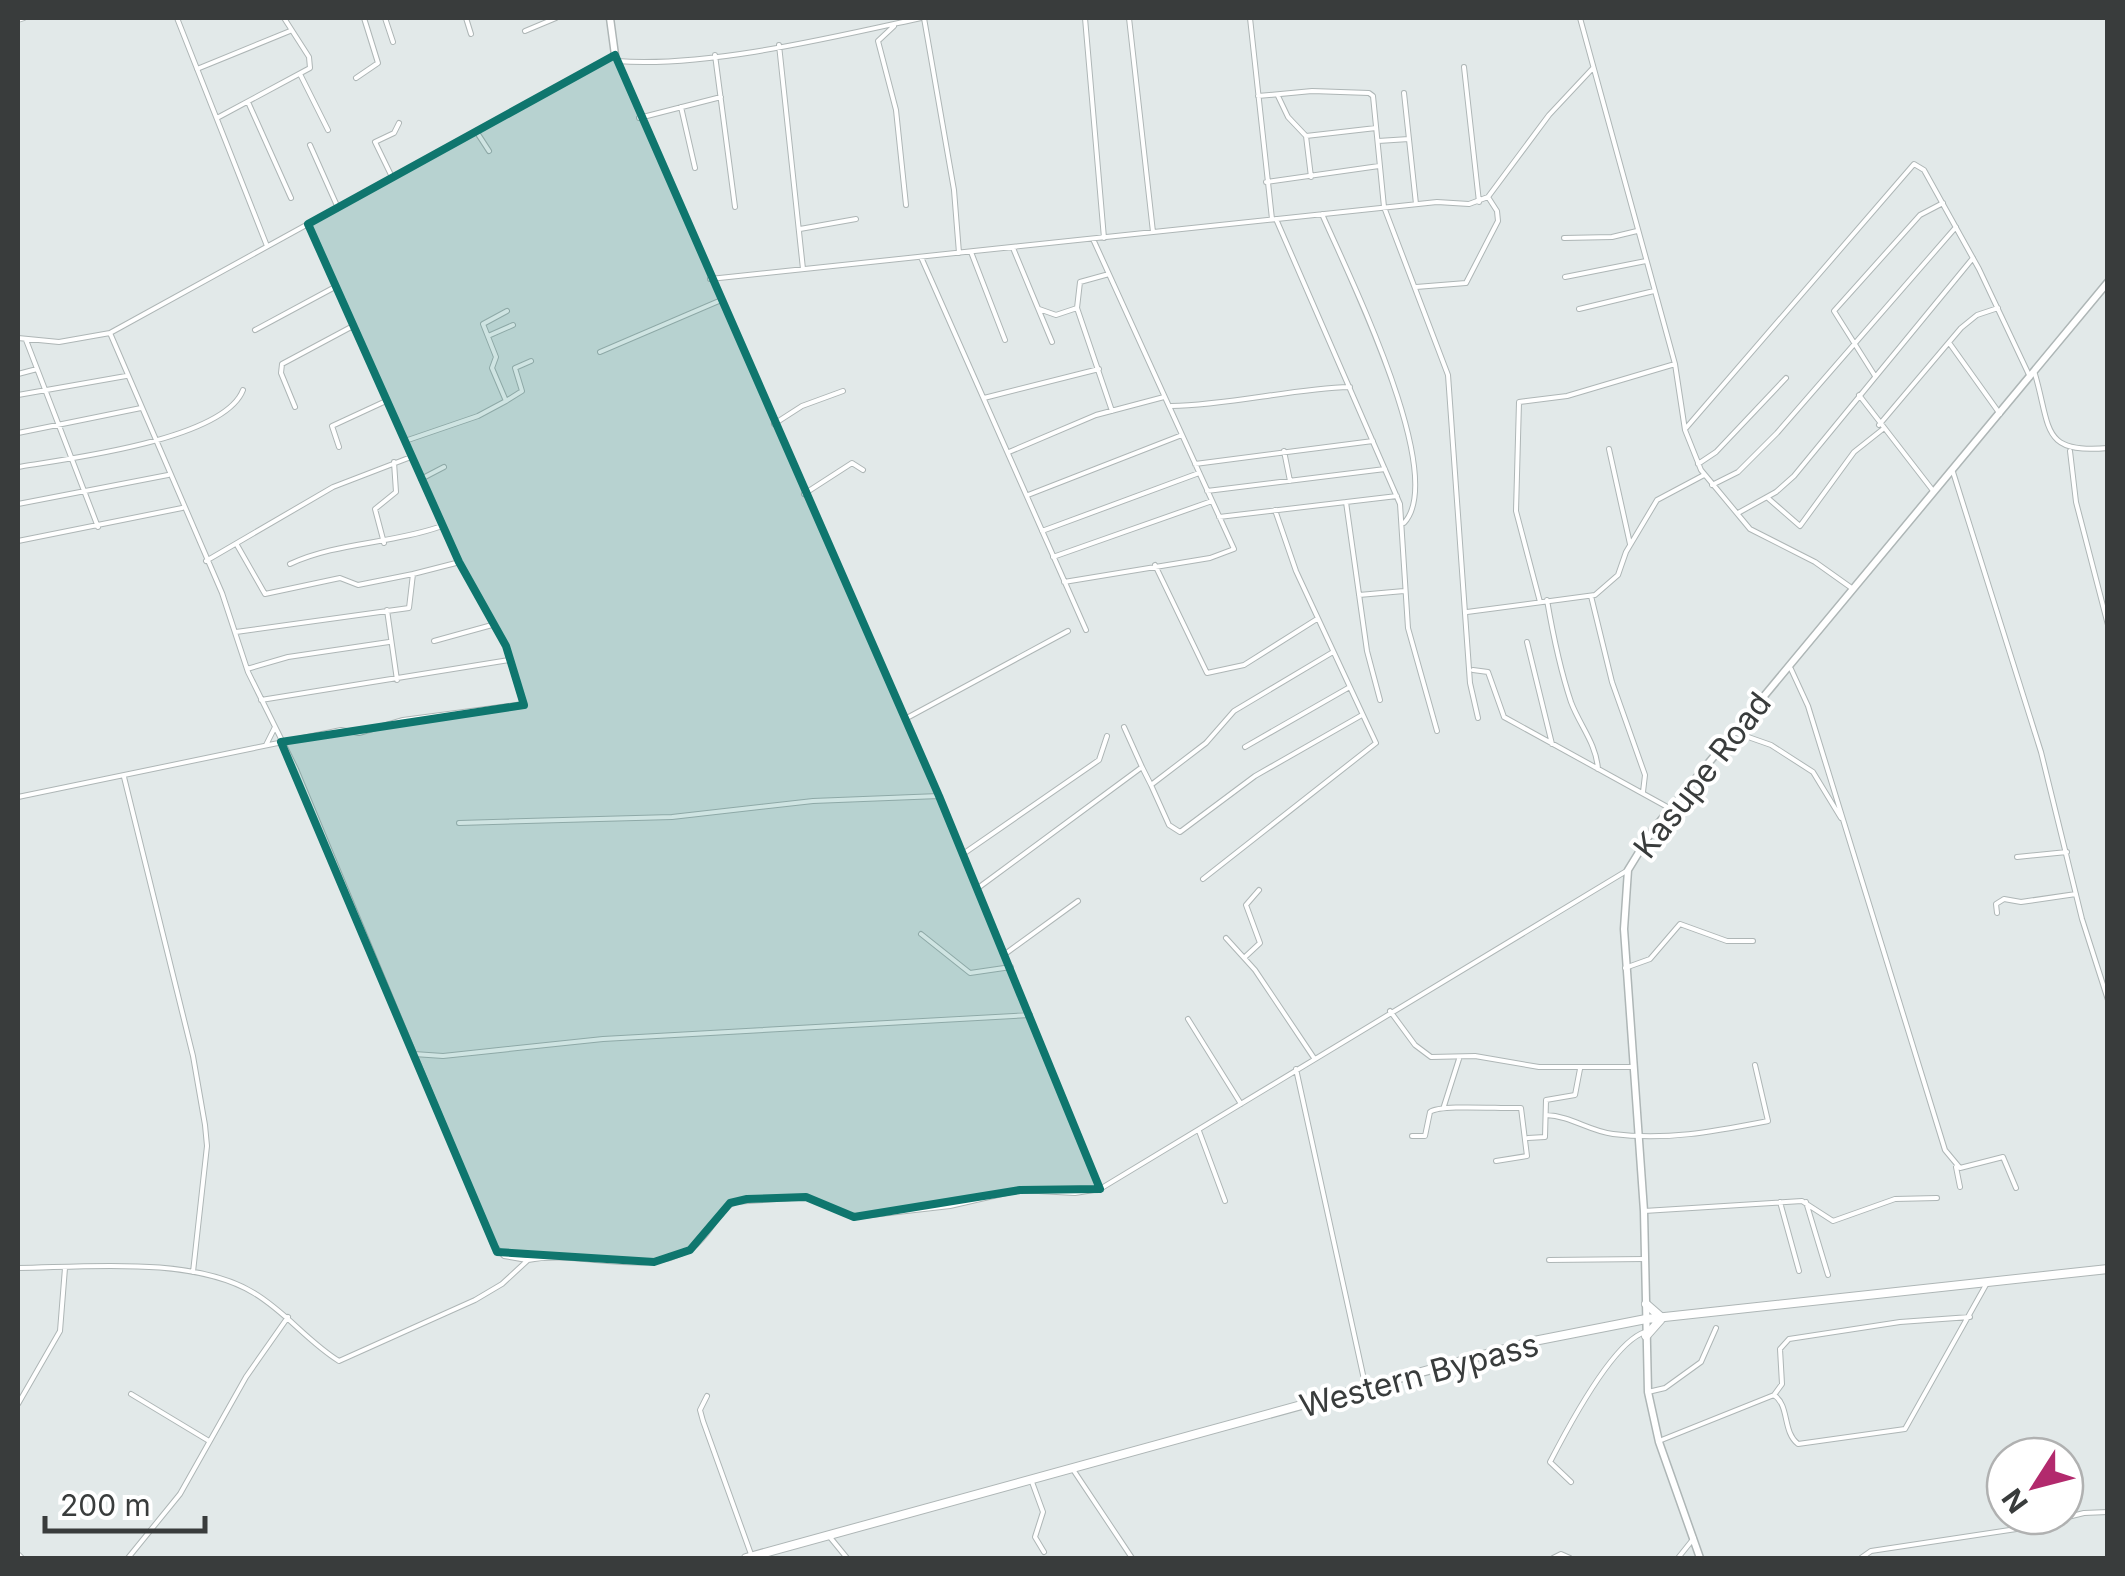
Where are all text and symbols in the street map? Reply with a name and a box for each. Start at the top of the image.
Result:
street label: Kasupe Road [1625,684,1779,866]
street label: Western Bypass [1295,1324,1543,1426]
north arrow [1985,1436,2085,1536]
scale bar [45,1471,205,1533]
text: N [1995,1482,2035,1519]
text: 200 m [60,1487,151,1523]

